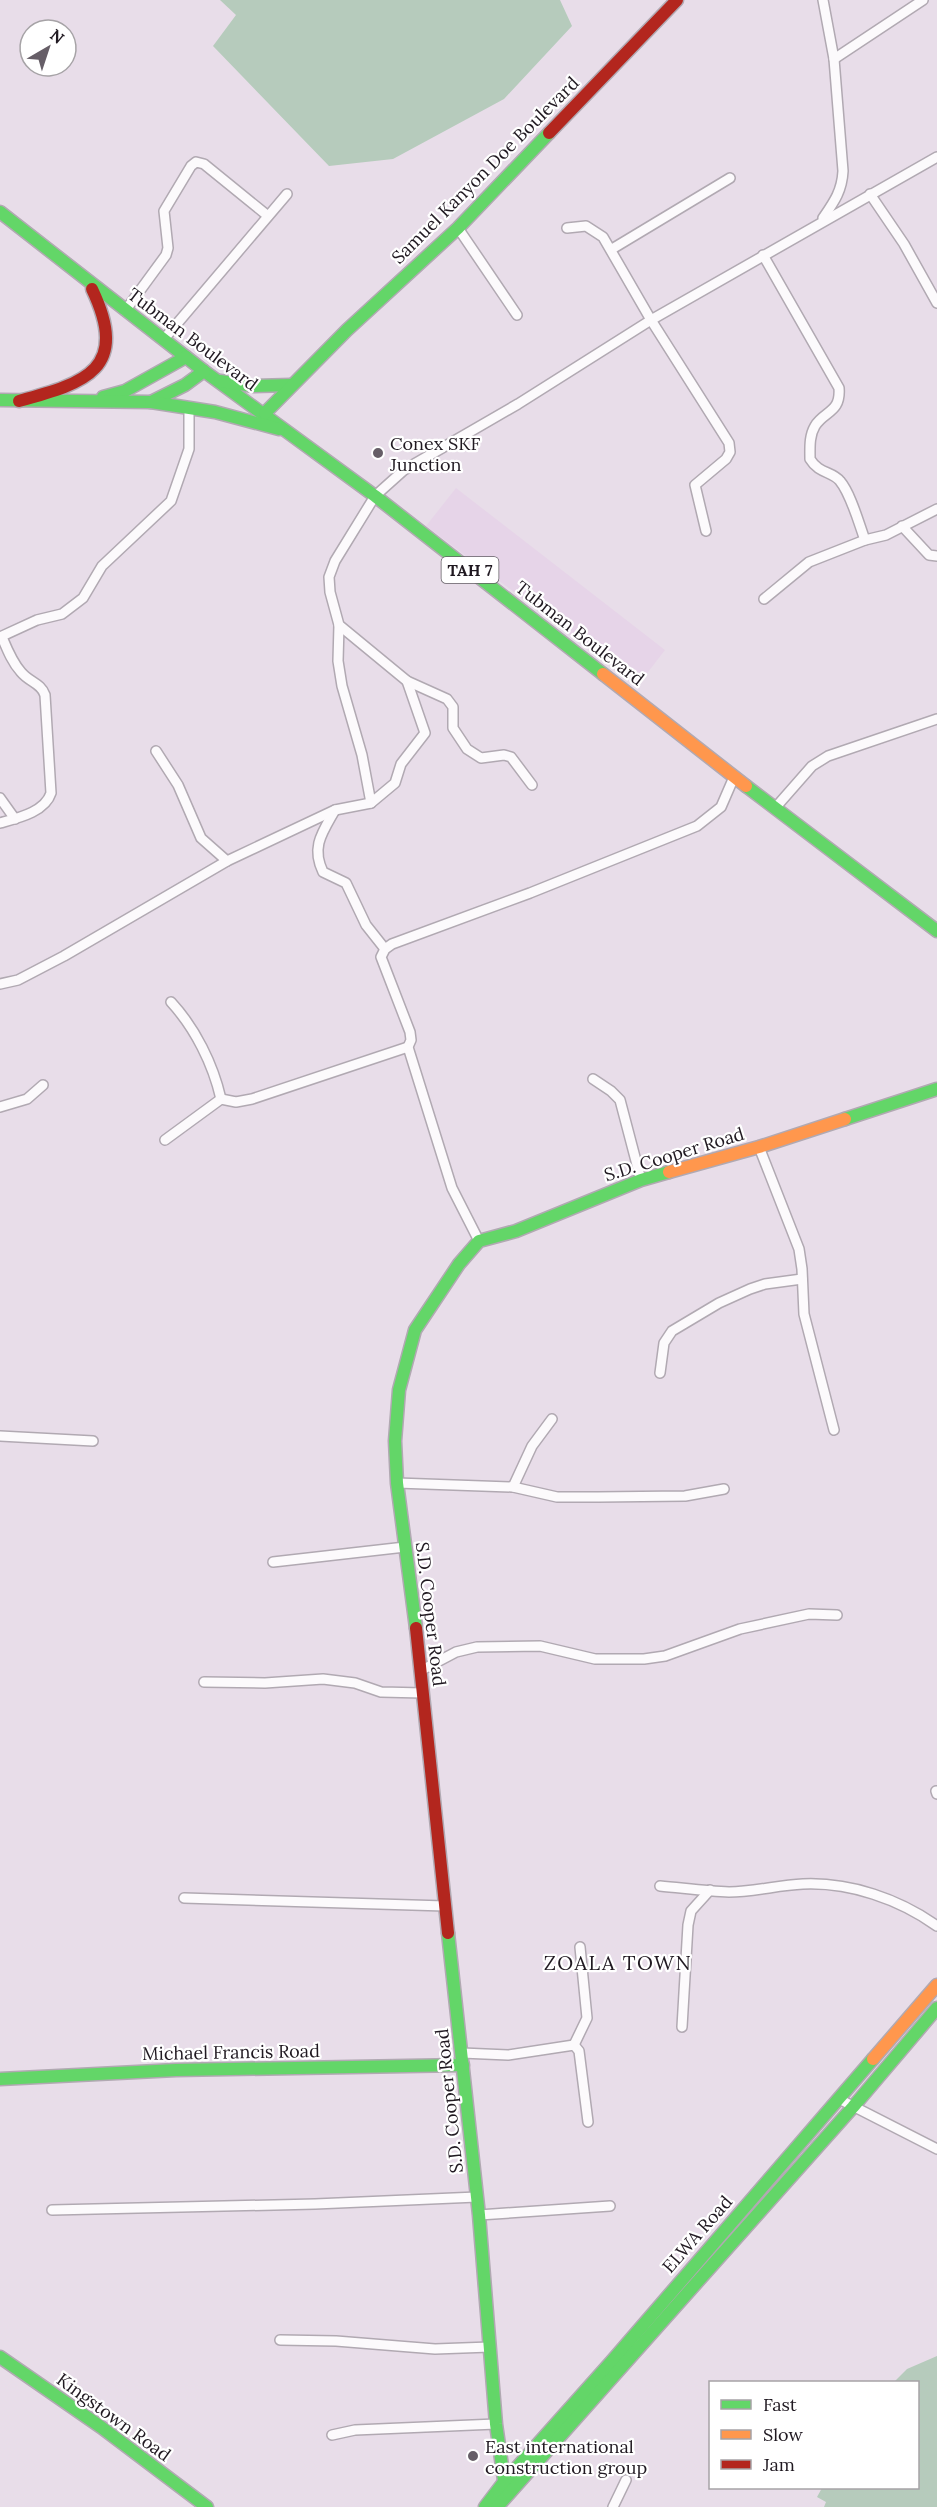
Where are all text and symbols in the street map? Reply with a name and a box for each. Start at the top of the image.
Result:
north arrow [18,18,78,78]
text: N [46,25,69,48]
street label: Samuel Kanyon Doe Boulevard [386,71,584,269]
street label: Tubman Boulevard [123,283,263,396]
place label: Conex SKF Junction [389,432,480,476]
marker: Conex SKF Junction [371,446,385,460]
road number: TAH 7 [442,557,498,583]
street label: Tubman Boulevard [511,576,649,691]
street label: S.D. Cooper Road [601,1122,747,1186]
street label: S.D. Cooper Road [411,1541,451,1688]
district label: ZOALA TOWN [544,1950,692,1975]
street label: S.D. Cooper Road [430,2027,468,2174]
street label: Michael Francis Road [142,2039,320,2065]
street label: ELWA Road [657,2190,737,2278]
street label: Kingstown Road [52,2368,176,2466]
legend [709,2381,919,2489]
text: Fast [763,2393,797,2416]
text: Slow [763,2423,803,2446]
place label: East international construction group [485,2435,647,2479]
marker: East international construction group [466,2449,480,2463]
text: Jam [762,2453,795,2476]

